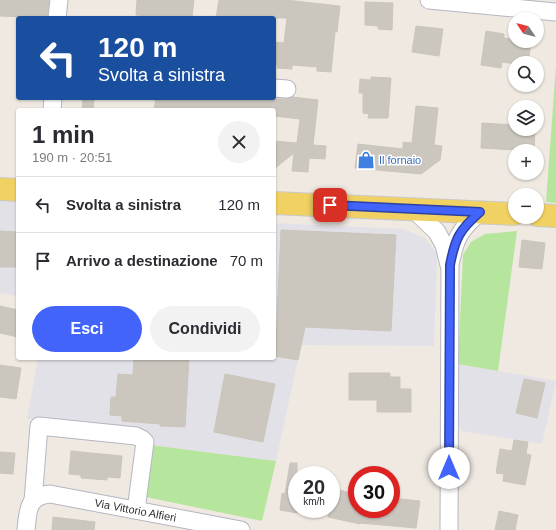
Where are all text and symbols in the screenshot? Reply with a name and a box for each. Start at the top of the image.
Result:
north arrow [508,12,544,48]
map controls [508,12,544,224]
icon: left [32,32,84,84]
text: 120 m [98,32,177,63]
button: search [508,56,544,92]
text: Svolta a sinistra [98,65,225,85]
button: layers [508,100,544,136]
text: 1 min [32,121,95,148]
button: close [218,121,260,163]
button: + [508,144,544,180]
text: 190 m · 20:51 [32,150,112,165]
shop icon: Il fornaio [356,150,376,170]
place label: Il fornaio [379,154,421,166]
pin [313,188,347,222]
button: − [508,188,544,224]
icon: left [32,194,54,216]
icon: arrive [319,194,341,216]
text: Svolta a sinistra [66,196,181,213]
text: 120 m [218,196,260,213]
icon: arrive [32,250,54,272]
text: Arrivo a destinazione [66,252,218,269]
text: 70 m [230,252,263,269]
button: Esci [32,306,142,352]
button: Condividi [150,306,260,352]
position arrow [428,447,470,489]
speed limit sign: 30 [348,466,400,518]
text: 20 [303,476,325,498]
text: km/h [303,496,325,507]
street label: Via Vittorio Alfieri [94,497,177,524]

